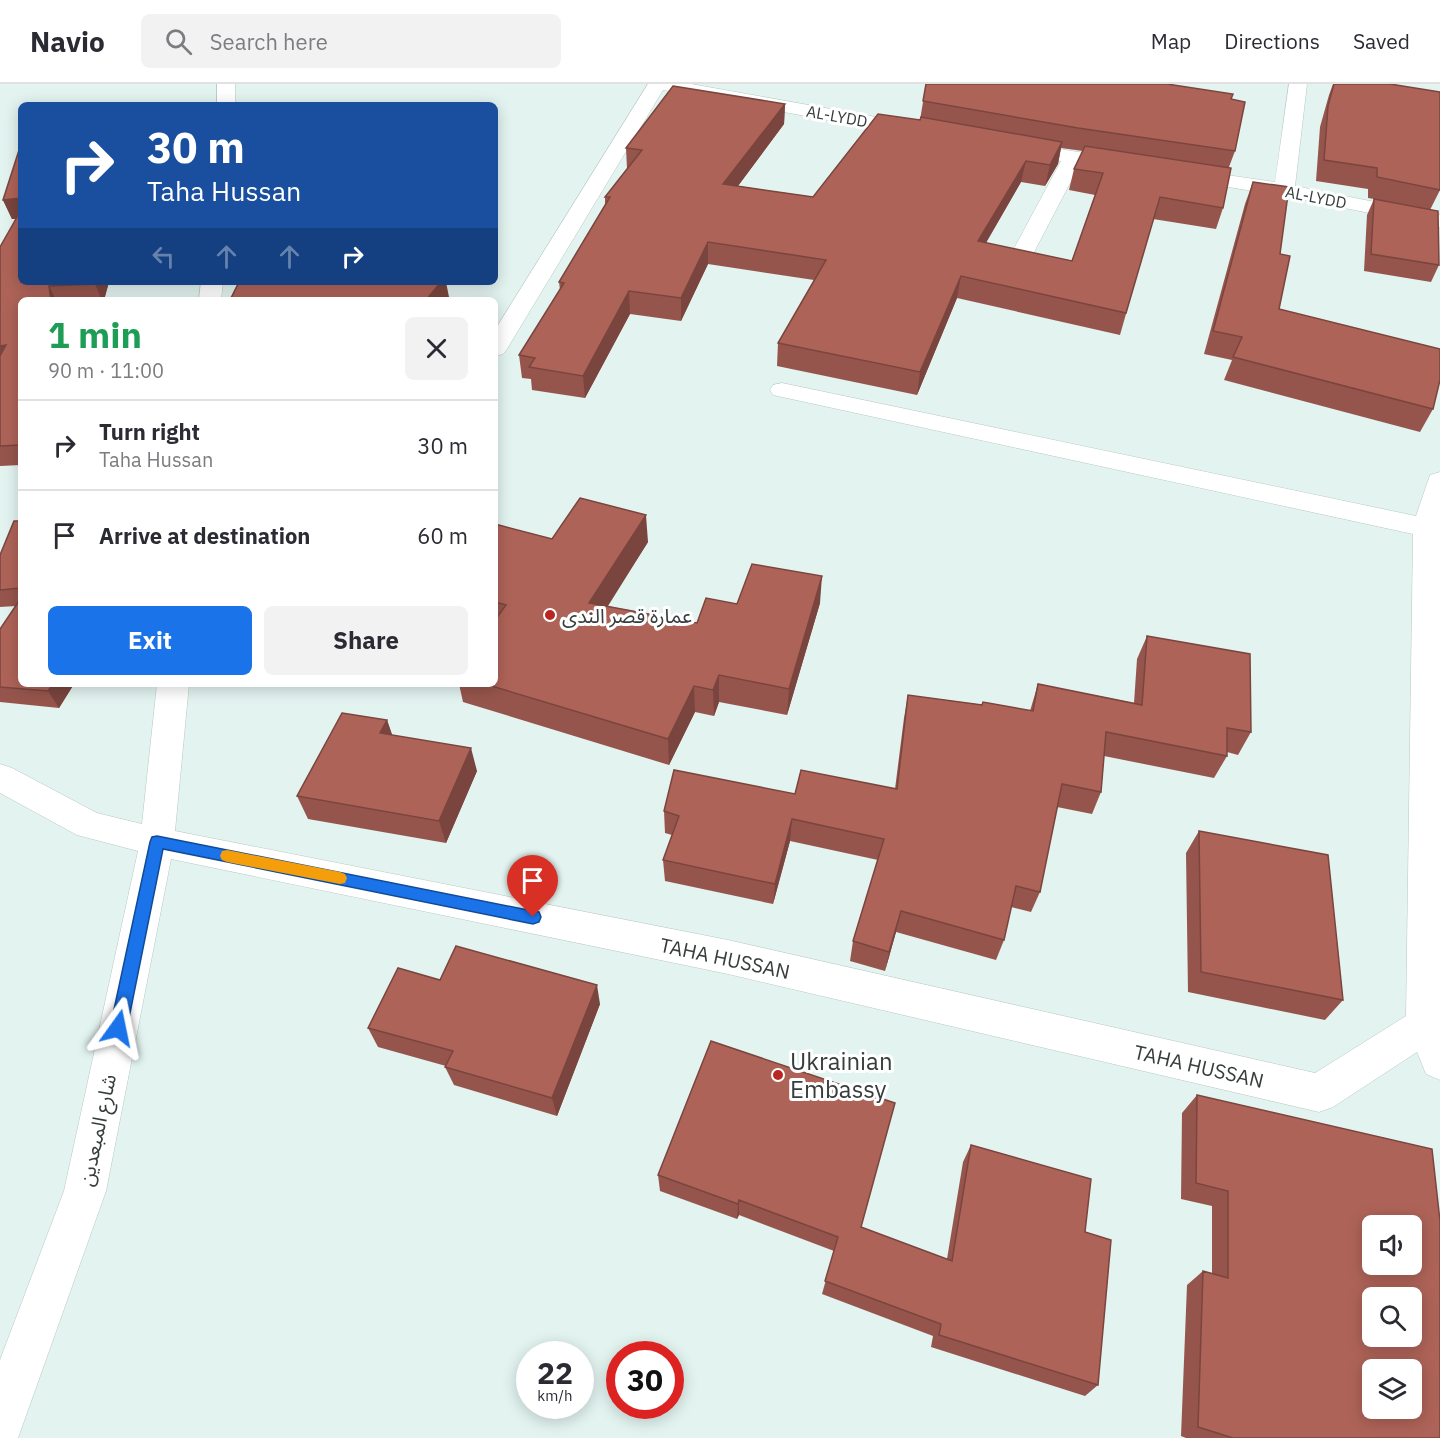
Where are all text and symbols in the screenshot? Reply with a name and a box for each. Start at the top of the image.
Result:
search box [141,14,561,68]
text: Navio [30,23,105,60]
icon: search [162,25,195,58]
text: Search here [210,27,328,56]
text: Map [1151,27,1191,55]
text: Directions [1224,27,1320,55]
text: Saved [1353,27,1410,55]
street label: AL-LYDD [805,101,869,131]
text: 30 m [147,120,245,175]
icon: right [48,126,126,204]
text: Taha Hussan [147,173,301,208]
street label: AL-LYDD [1284,181,1348,213]
icon: left [147,240,180,273]
icon: ahead [210,240,243,273]
icon: ahead [273,240,306,273]
icon: right [336,240,369,273]
text: 1 min [48,311,142,358]
button: close [405,317,468,380]
text: 90 m · 11:00 [48,357,164,384]
text: Turn right [99,417,200,446]
icon: right [48,429,81,462]
text: 30 m [417,431,468,460]
text: Taha Hussan [99,446,213,473]
icon: arrive [48,519,81,552]
text: Arrive at destination [99,521,310,550]
text: 60 m [417,521,468,550]
place label: عمارة قصر الندى [562,602,692,629]
button: Exit [48,606,252,675]
button: Share [264,606,468,675]
marker: عمارة قصر الندى [543,608,557,622]
pin [507,855,558,917]
icon: arrive [516,864,549,897]
street label: TAHA HUSSAN [657,931,793,985]
position arrow [86,996,150,1060]
street label: TAHA HUSSAN [1131,1038,1267,1094]
place label: Ukrainian Embassy [790,1045,893,1105]
marker: Ukrainian Embassy [771,1068,785,1082]
street label: شارع المبعدين [72,1072,124,1189]
map controls [1362,1215,1422,1419]
button: sound [1362,1215,1422,1275]
button: search [1362,1287,1422,1347]
speed limit sign: 30 [606,1341,684,1419]
text: 22 [537,1353,573,1392]
button: layers [1362,1359,1422,1419]
text: km/h [537,1386,573,1405]

